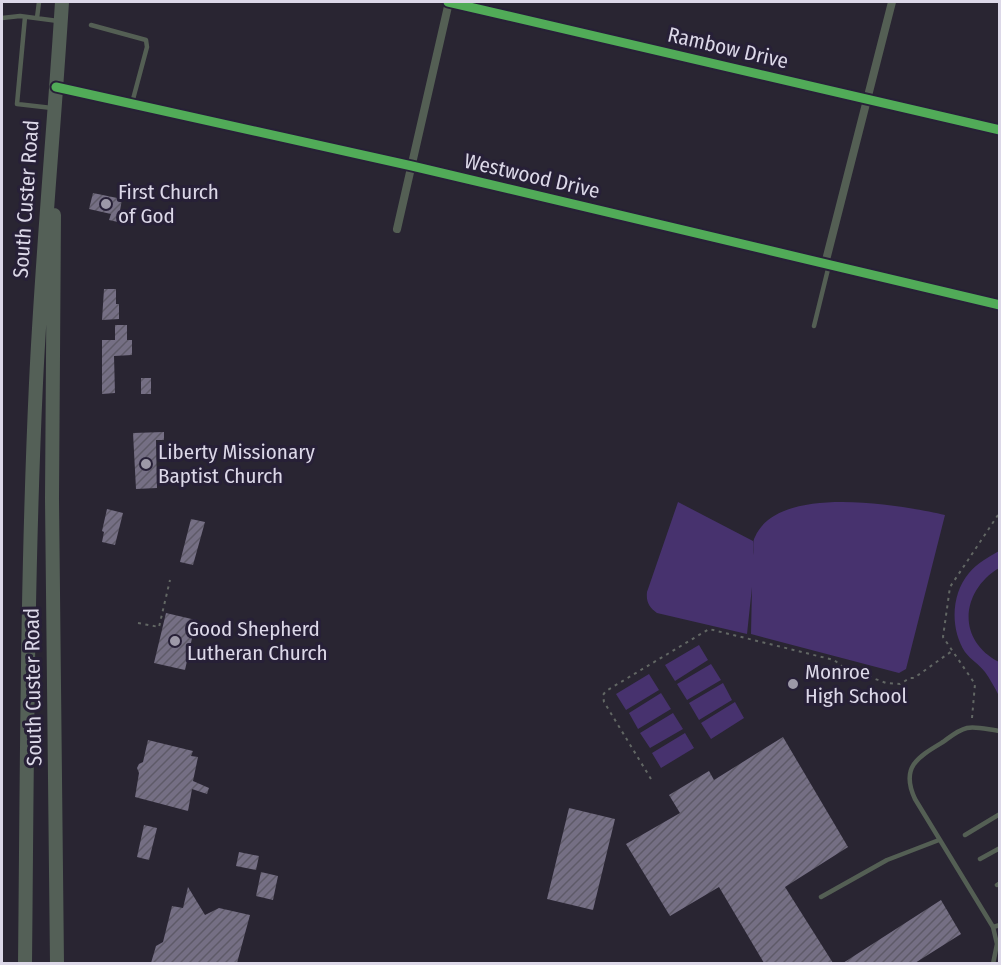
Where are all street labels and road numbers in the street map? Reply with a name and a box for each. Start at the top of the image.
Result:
street label: Rambow Drive [665,21,791,75]
street label: South Custer Road [8,119,44,279]
street label: Westwood Drive [462,148,602,204]
street label: South Custer Road [19,608,47,766]

